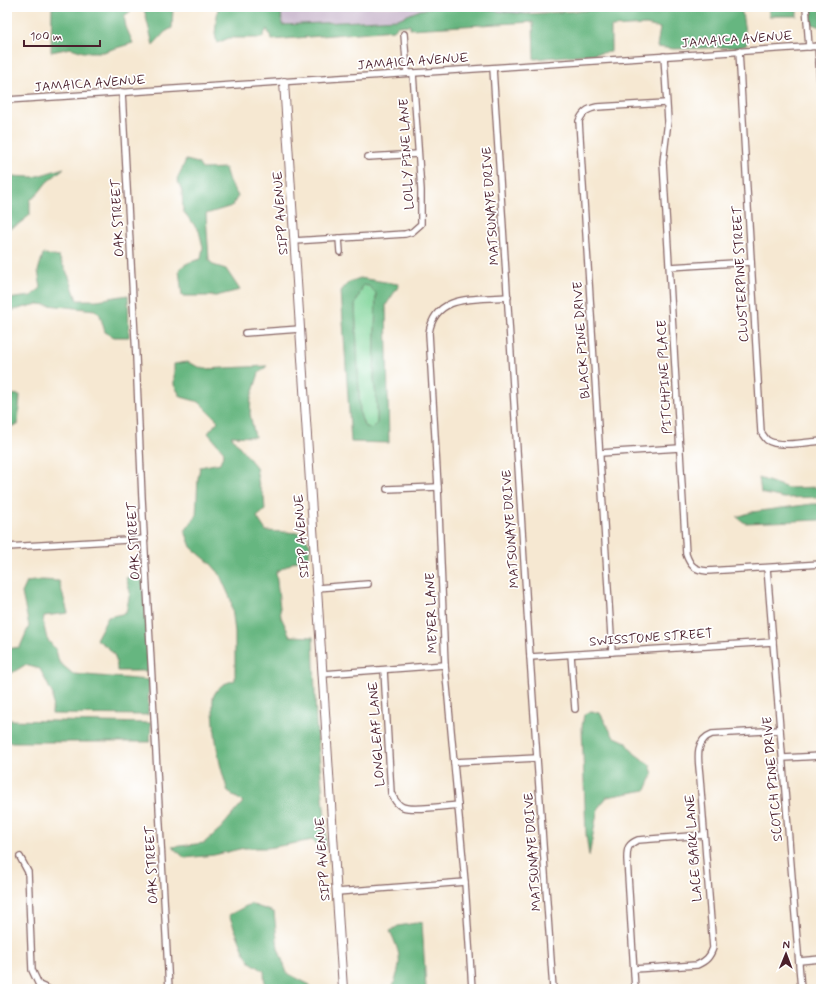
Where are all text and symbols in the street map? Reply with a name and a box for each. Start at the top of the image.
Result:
scale bar [24,22,100,48]
street label: JAMAICA AVENUE [681,28,793,52]
text: 100 m [30,29,62,45]
street label: JAMAICA AVENUE [357,50,469,74]
street label: JAMAICA AVENUE [34,72,146,96]
street label: LOLLY PINE LANE [396,97,418,210]
street label: MATSUNAYE DRIVE [478,146,504,266]
street label: SIPP AVENUE [270,170,292,256]
street label: OAK STREET [107,177,129,257]
street label: CLUSTERPINE STREET [729,204,753,343]
street label: BLACK PINE DRIVE [569,280,595,399]
street label: PITCHPINE PLACE [653,319,676,435]
street label: MATSUNAYE DRIVE [498,469,524,589]
street label: SIPP AVENUE [291,493,313,579]
street label: OAK STREET [123,500,145,580]
street label: MEYER LANE [422,572,442,654]
street label: SWISSTONE STREET [589,625,714,651]
street label: LONGLEAF LANE [365,681,389,787]
street label: SCOTCH PINE DRIVE [759,715,787,842]
street label: MATSUNAYE DRIVE [520,792,546,912]
street label: LACE BARK LANE [682,794,706,902]
street label: SIPP AVENUE [312,816,334,902]
street label: OAK STREET [141,824,163,904]
north arrow [766,934,806,974]
text: N [782,938,790,952]

